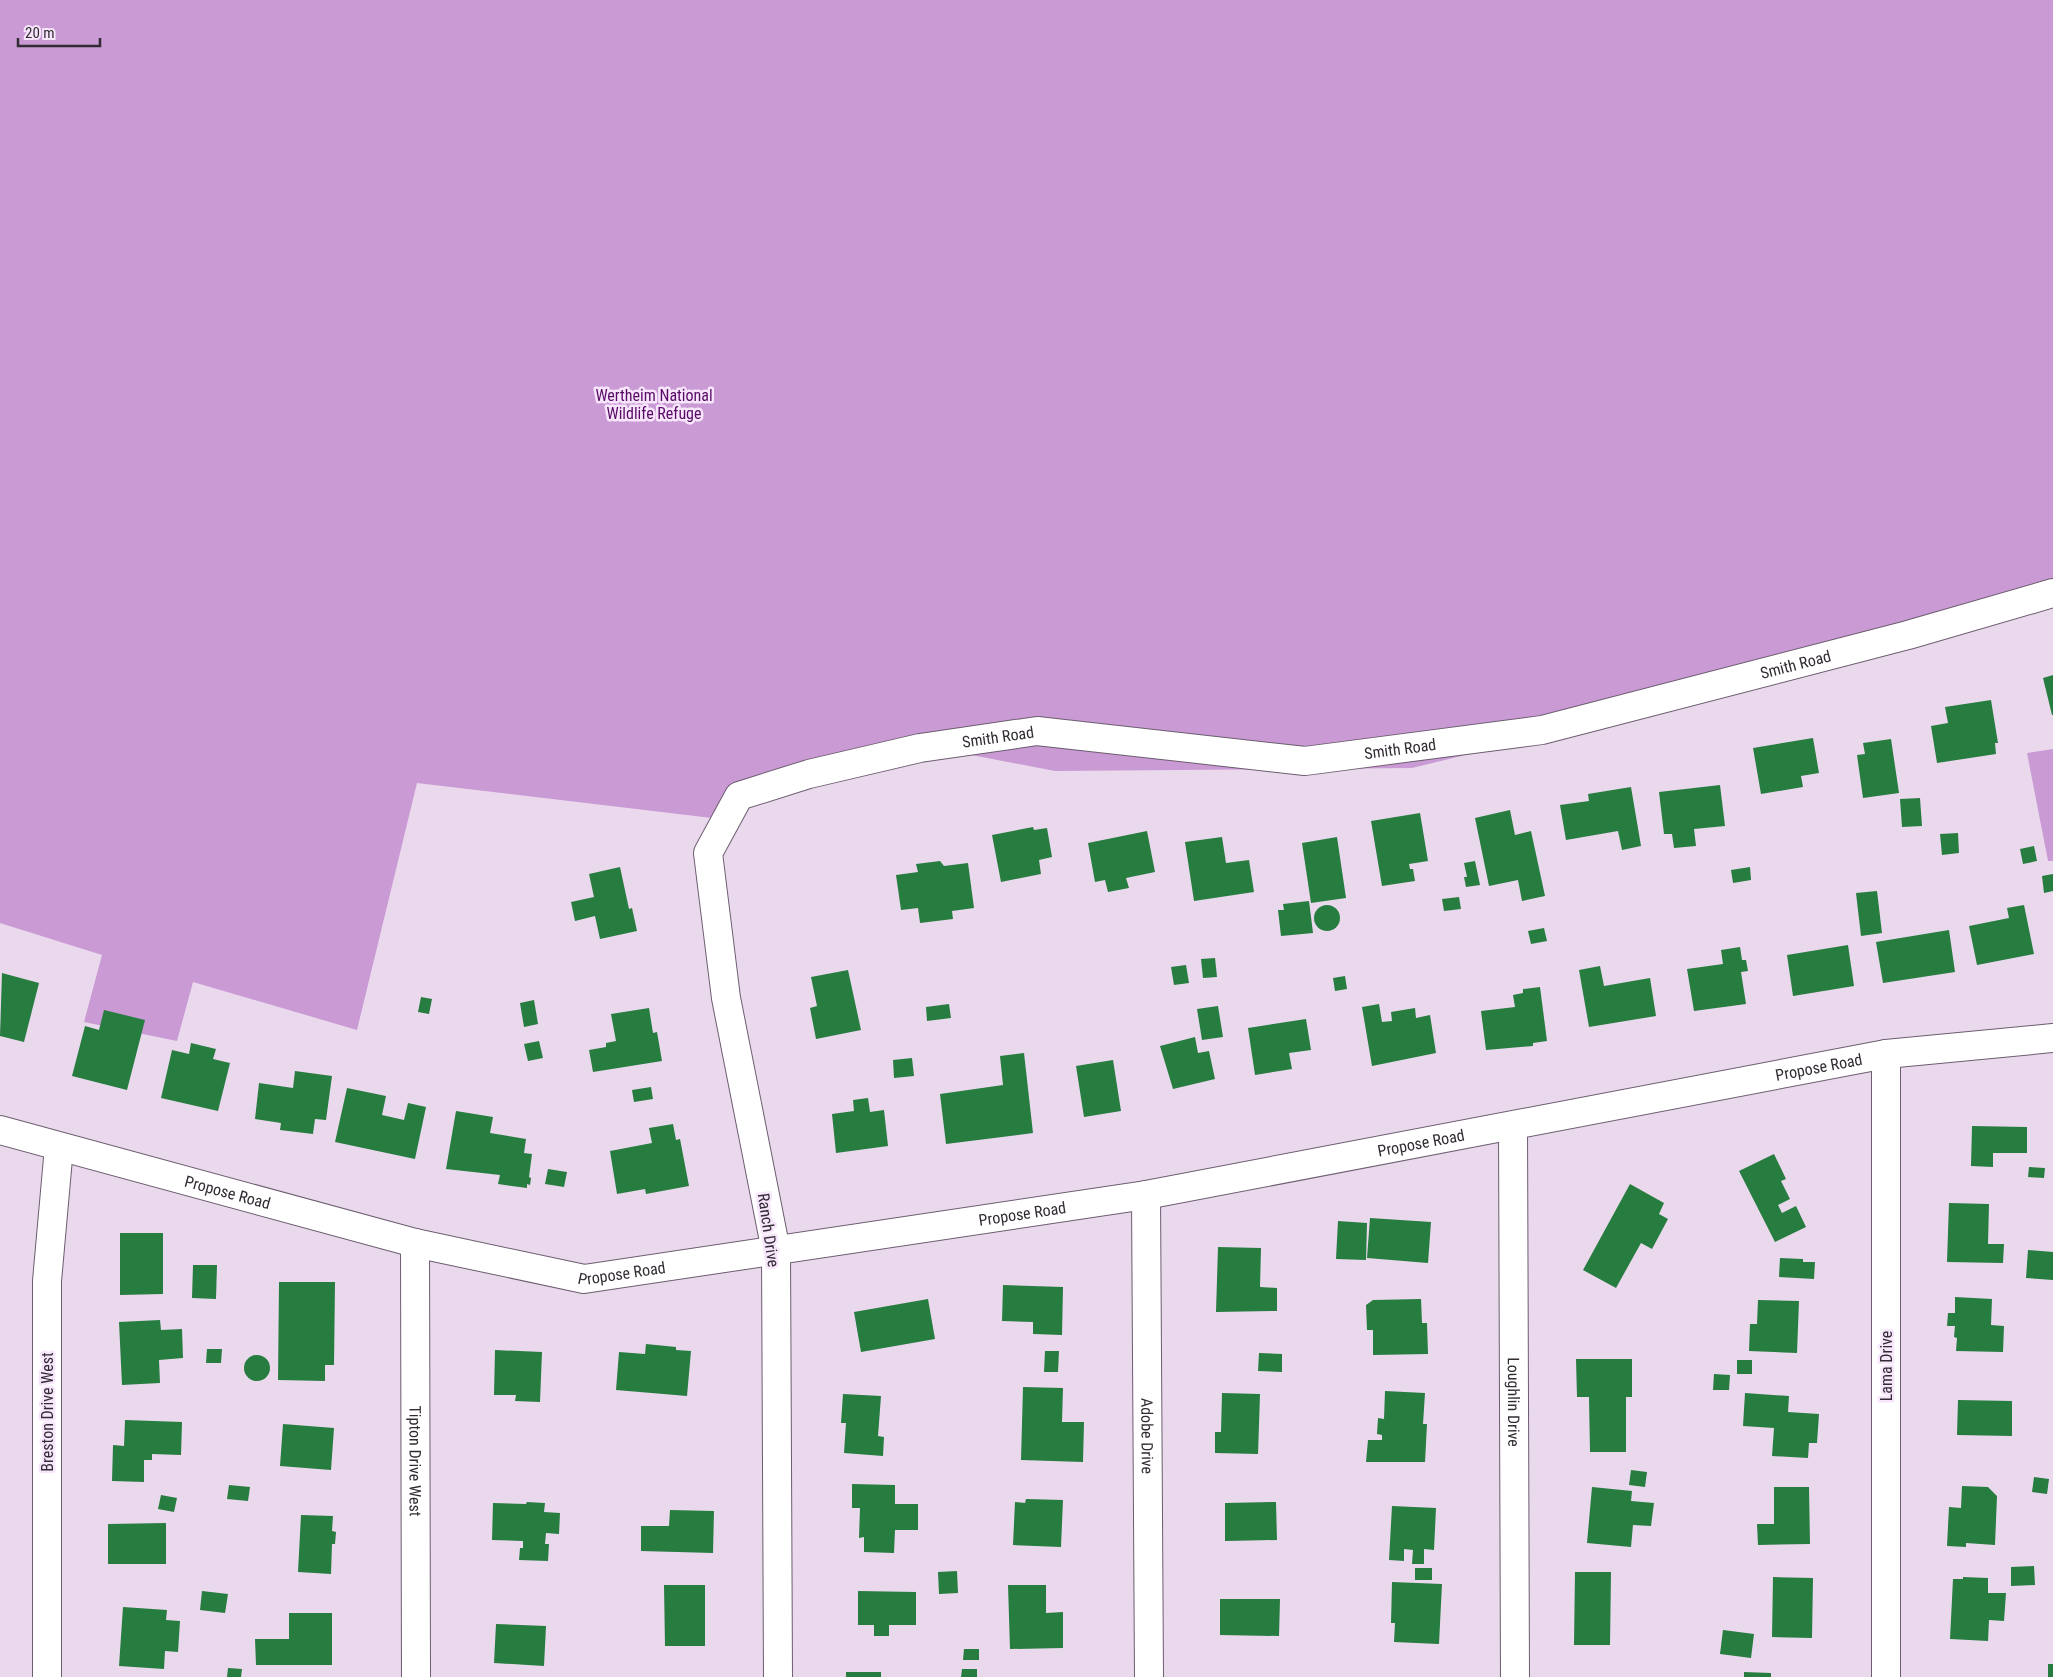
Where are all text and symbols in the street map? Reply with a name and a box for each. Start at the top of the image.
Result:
scale bar [18,15,100,47]
text: 20 m [25,24,55,42]
park label: Wertheim National Wildlife Refuge [595,386,713,423]
street label: Smith Road [1758,646,1833,683]
street label: Smith Road [961,723,1035,752]
street label: Smith Road [1363,735,1437,763]
street label: Propose Road [1774,1050,1864,1085]
street label: Propose Road [1376,1126,1466,1161]
street label: Propose Road [183,1172,273,1213]
street label: Ranch Drive [754,1192,783,1268]
street label: Propose Road [977,1198,1067,1230]
street label: Propose Road [576,1258,667,1289]
street label: Lama Drive [1877,1331,1896,1401]
street label: Breston Drive West [38,1352,57,1472]
street label: Loughlin Drive [1504,1357,1523,1447]
street label: Adobe Drive [1137,1398,1157,1474]
street label: Tipton Drive West [405,1405,425,1517]

